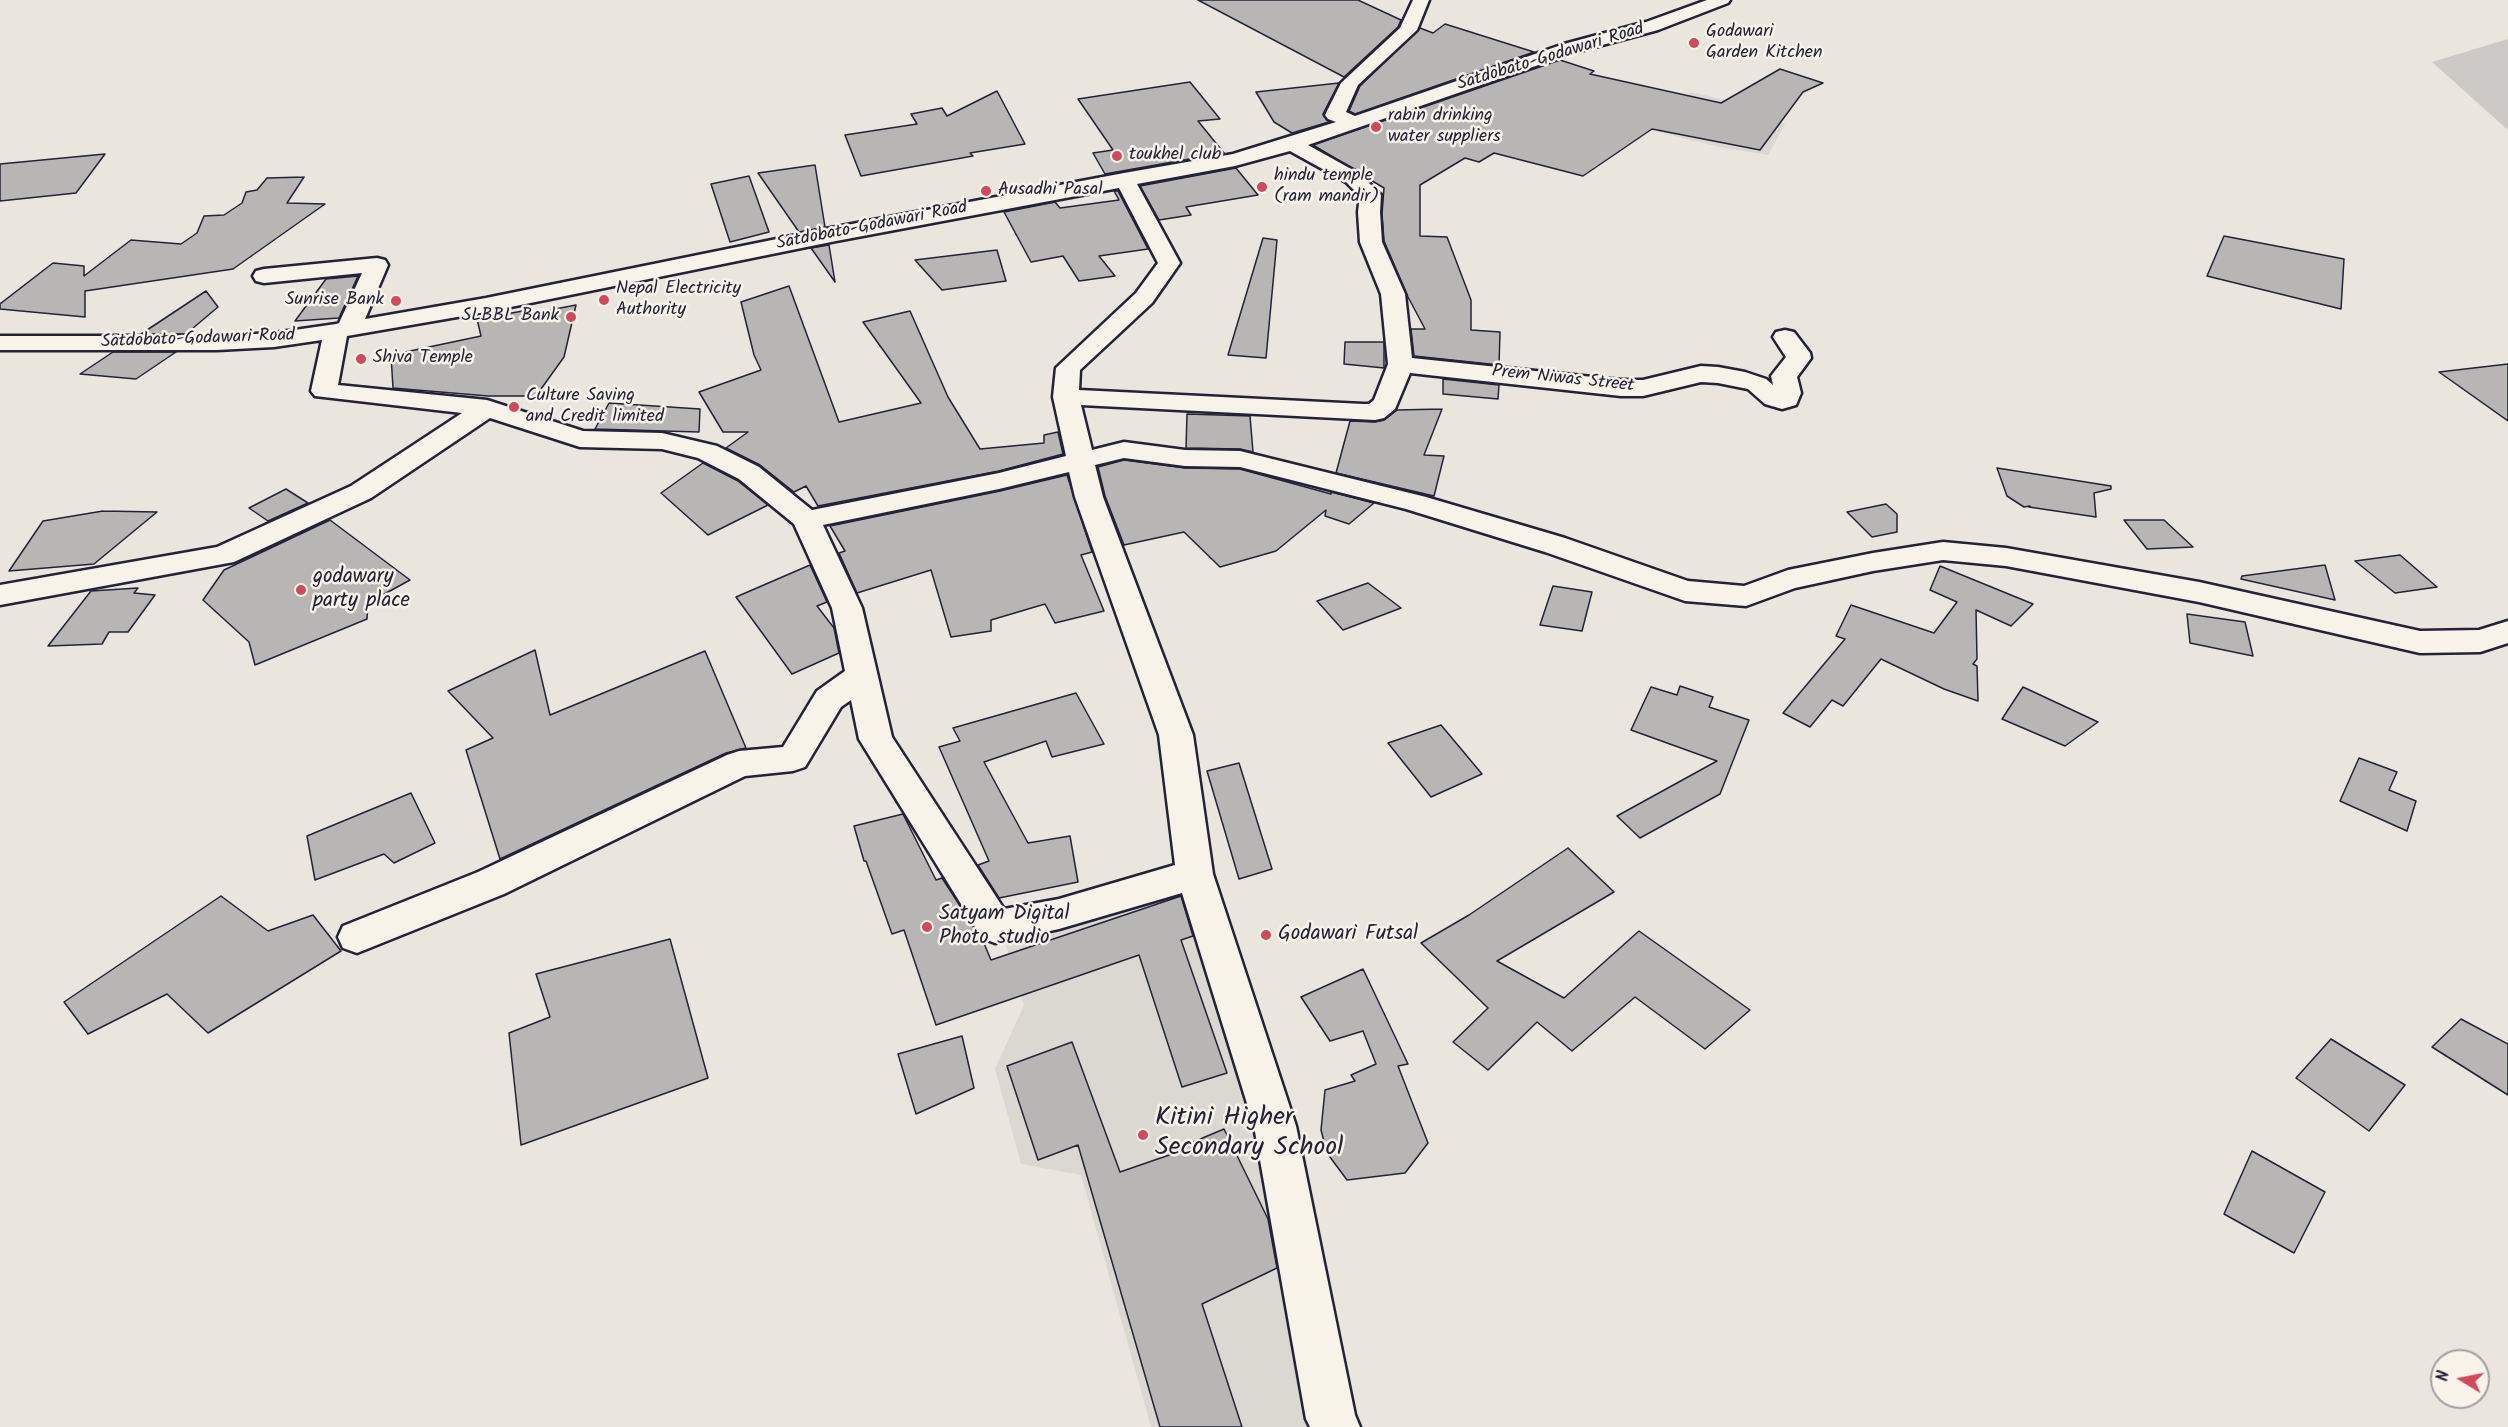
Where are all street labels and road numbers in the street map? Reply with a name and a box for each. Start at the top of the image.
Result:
street label: Satdobato-Godawari Road [1455,19,1647,97]
street label: Satdobato-Godawari Road [775,198,969,256]
street label: Satdobato-Godawari Road [101,326,295,354]
street label: Prem Niwas Street [1491,362,1635,398]

